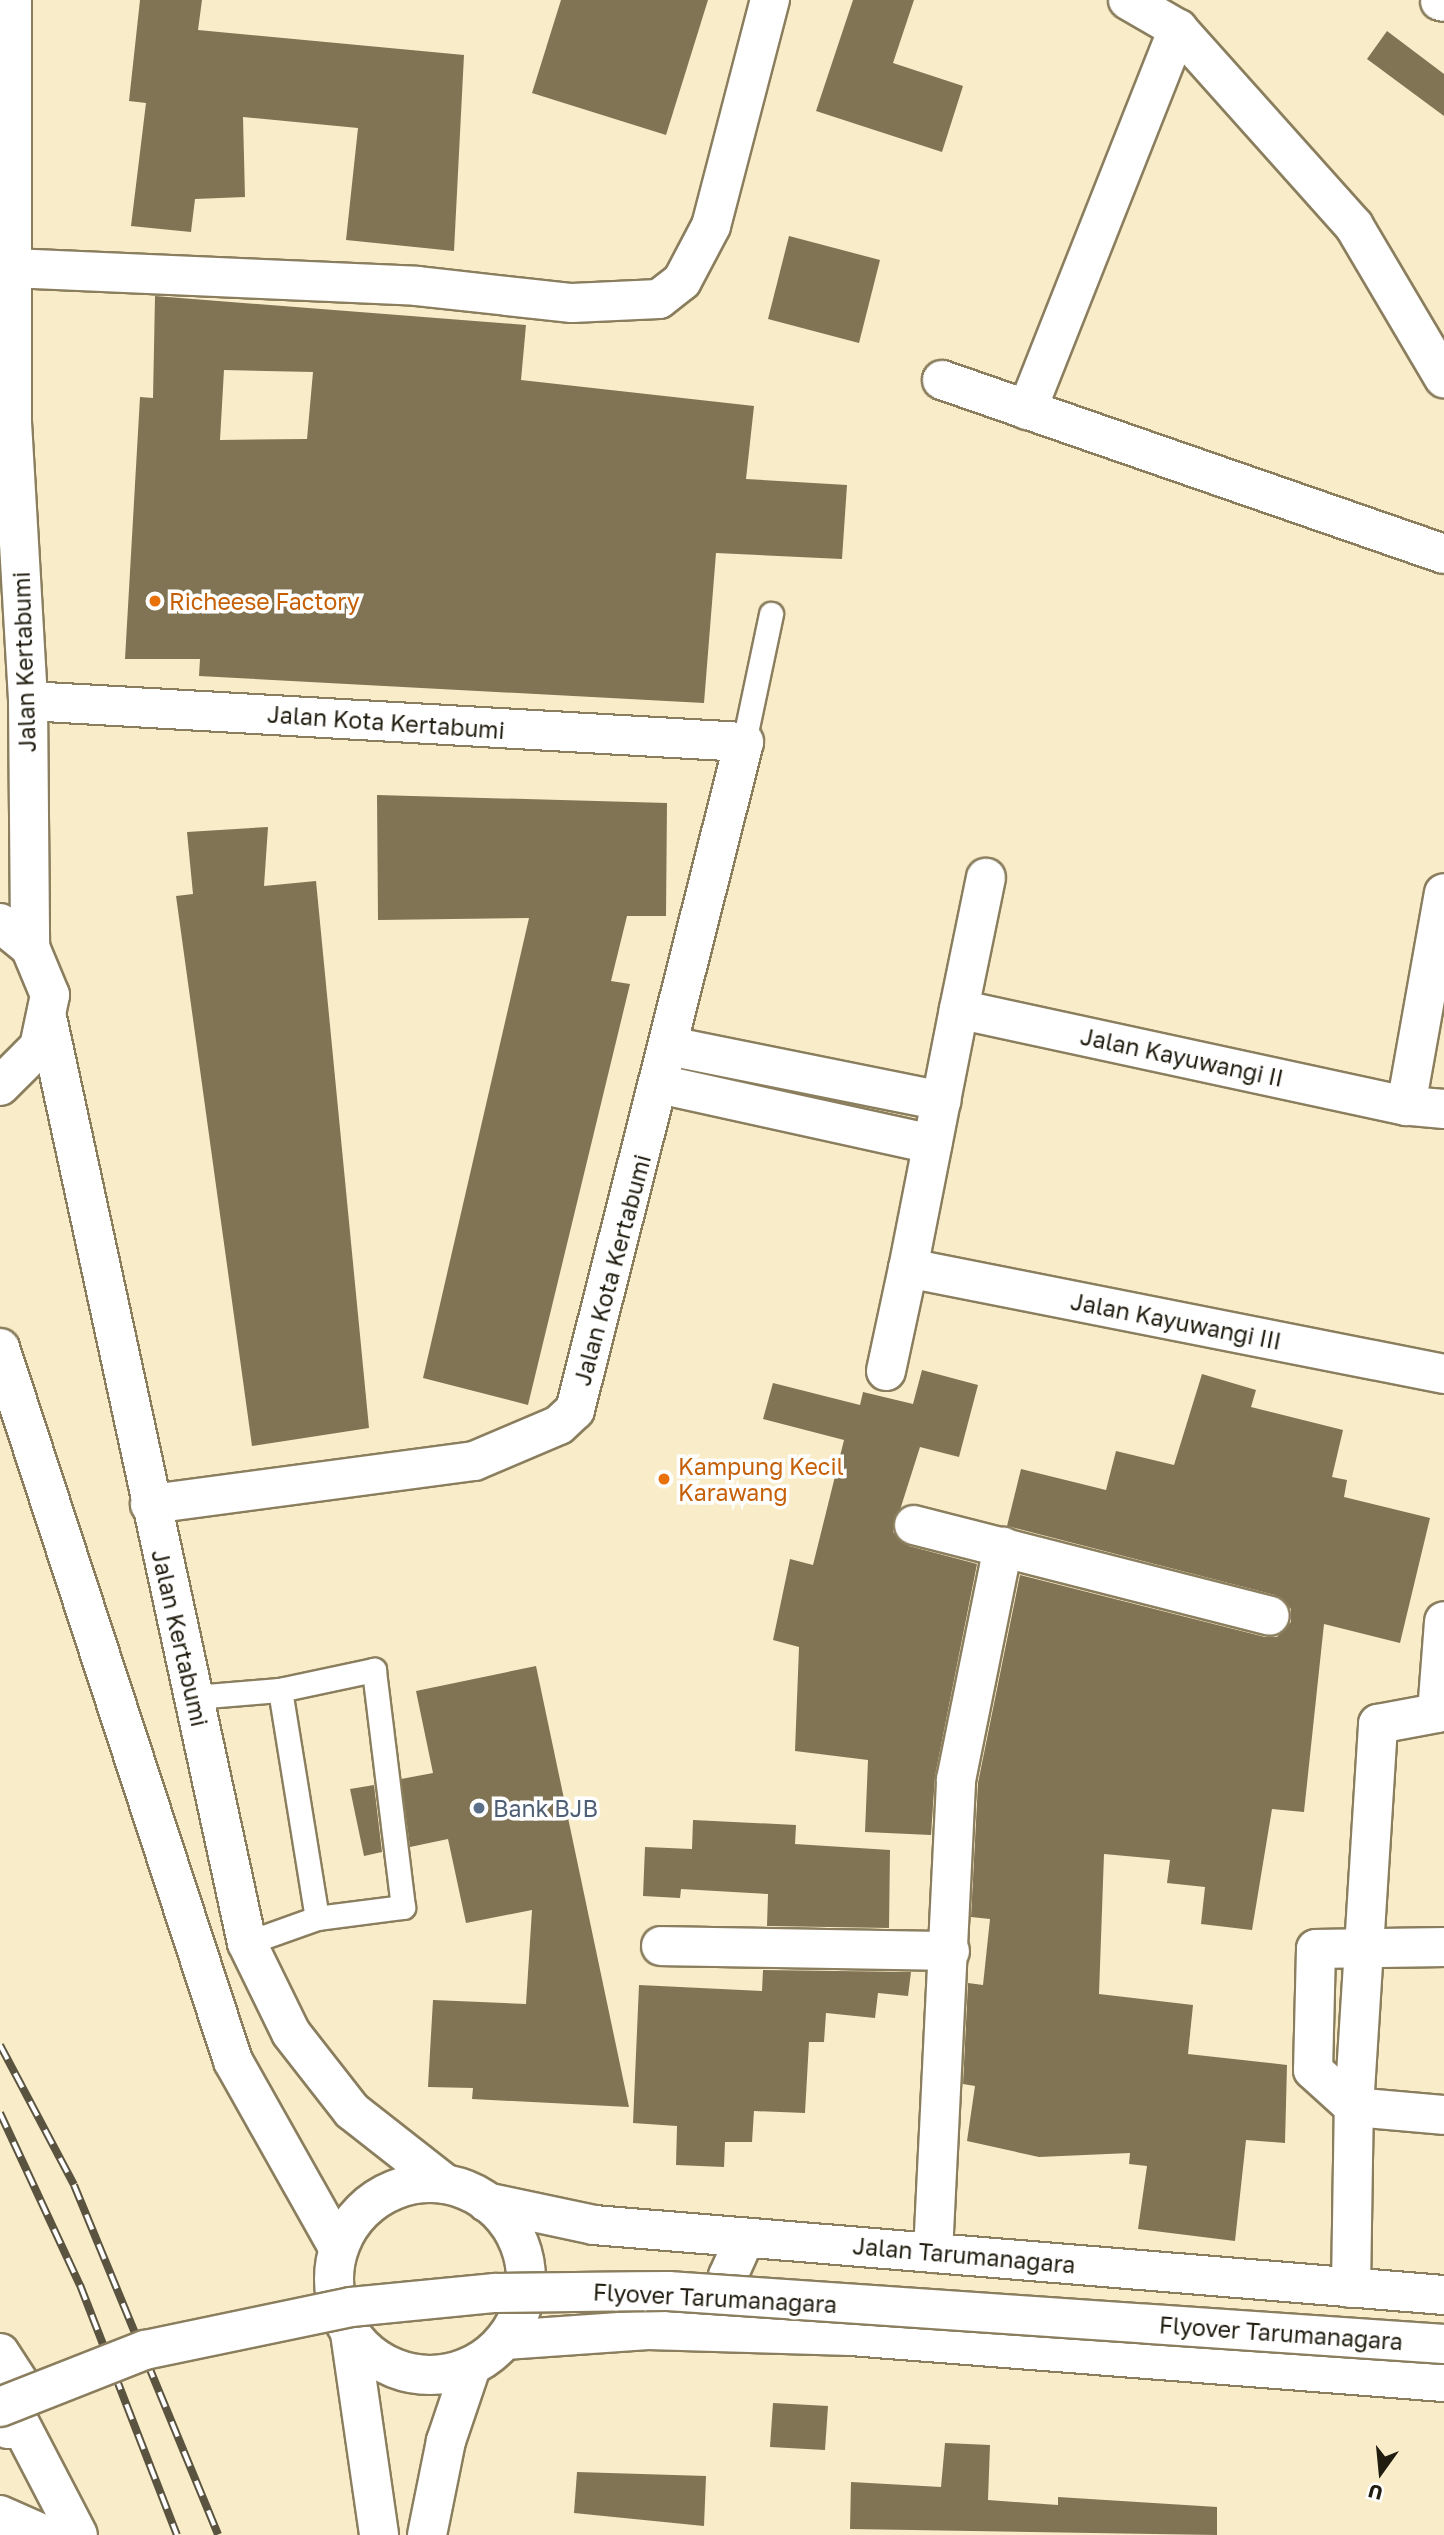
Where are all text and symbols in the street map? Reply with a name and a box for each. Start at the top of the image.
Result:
street label: Jalan Kertabumi [7,571,41,753]
place label: Richeese Factory [169,587,360,615]
marker: Richeese Factory [147,593,163,609]
street label: Jalan Kota Kertabumi [266,700,506,744]
street label: Jalan Kayuwangi II [1078,1022,1286,1092]
street label: Jalan Kota Kertabumi [568,1151,656,1389]
street label: Jalan Kayuwangi III [1068,1287,1284,1355]
place label: Kampung Kecil Karawang [678,1452,844,1506]
marker: Kampung Kecil Karawang [656,1471,672,1487]
street label: Jalan Kertabumi [146,1547,214,1729]
place label: Bank BJB [493,1794,598,1822]
marker: Bank BJB [471,1800,487,1816]
street label: Jalan Tarumanagara [852,2232,1076,2278]
street label: Flyover Tarumanagara [592,2278,838,2318]
street label: Flyover Tarumanagara [1158,2311,1404,2355]
north arrow [1346,2437,1416,2507]
text: U [1366,2480,1385,2506]

